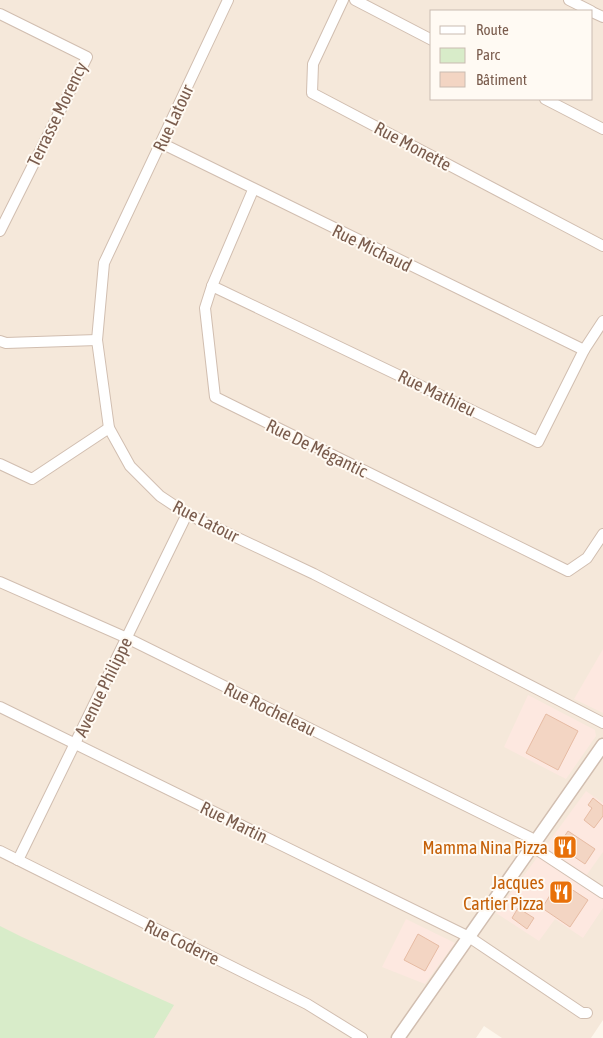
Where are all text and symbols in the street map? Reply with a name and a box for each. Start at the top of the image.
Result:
legend [430,10,593,100]
text: Route [476,21,509,38]
text: Parc [476,46,500,63]
street label: Terrasse Morency [23,58,91,170]
text: Bâtiment [476,71,527,88]
street label: Rue Latour [148,81,198,155]
street label: Rue Monette [371,117,455,175]
street label: Rue Michaud [329,220,415,276]
street label: Rue Mathieu [395,365,479,421]
street label: Rue De Mégantic [263,415,371,482]
street label: Rue Latour [170,495,243,547]
street label: Avenue Philippe [70,634,136,740]
street label: Rue Rocheleau [221,678,319,740]
street label: Rue Martin [197,797,271,847]
restaurant icon: Mamma Nina Pizza [552,834,578,860]
place label: Mamma Nina Pizza [423,837,548,858]
place label: Jacques Cartier Pizza [463,872,544,914]
restaurant icon: Jacques Cartier Pizza [548,879,574,905]
street label: Rue Coderre [141,915,223,969]

